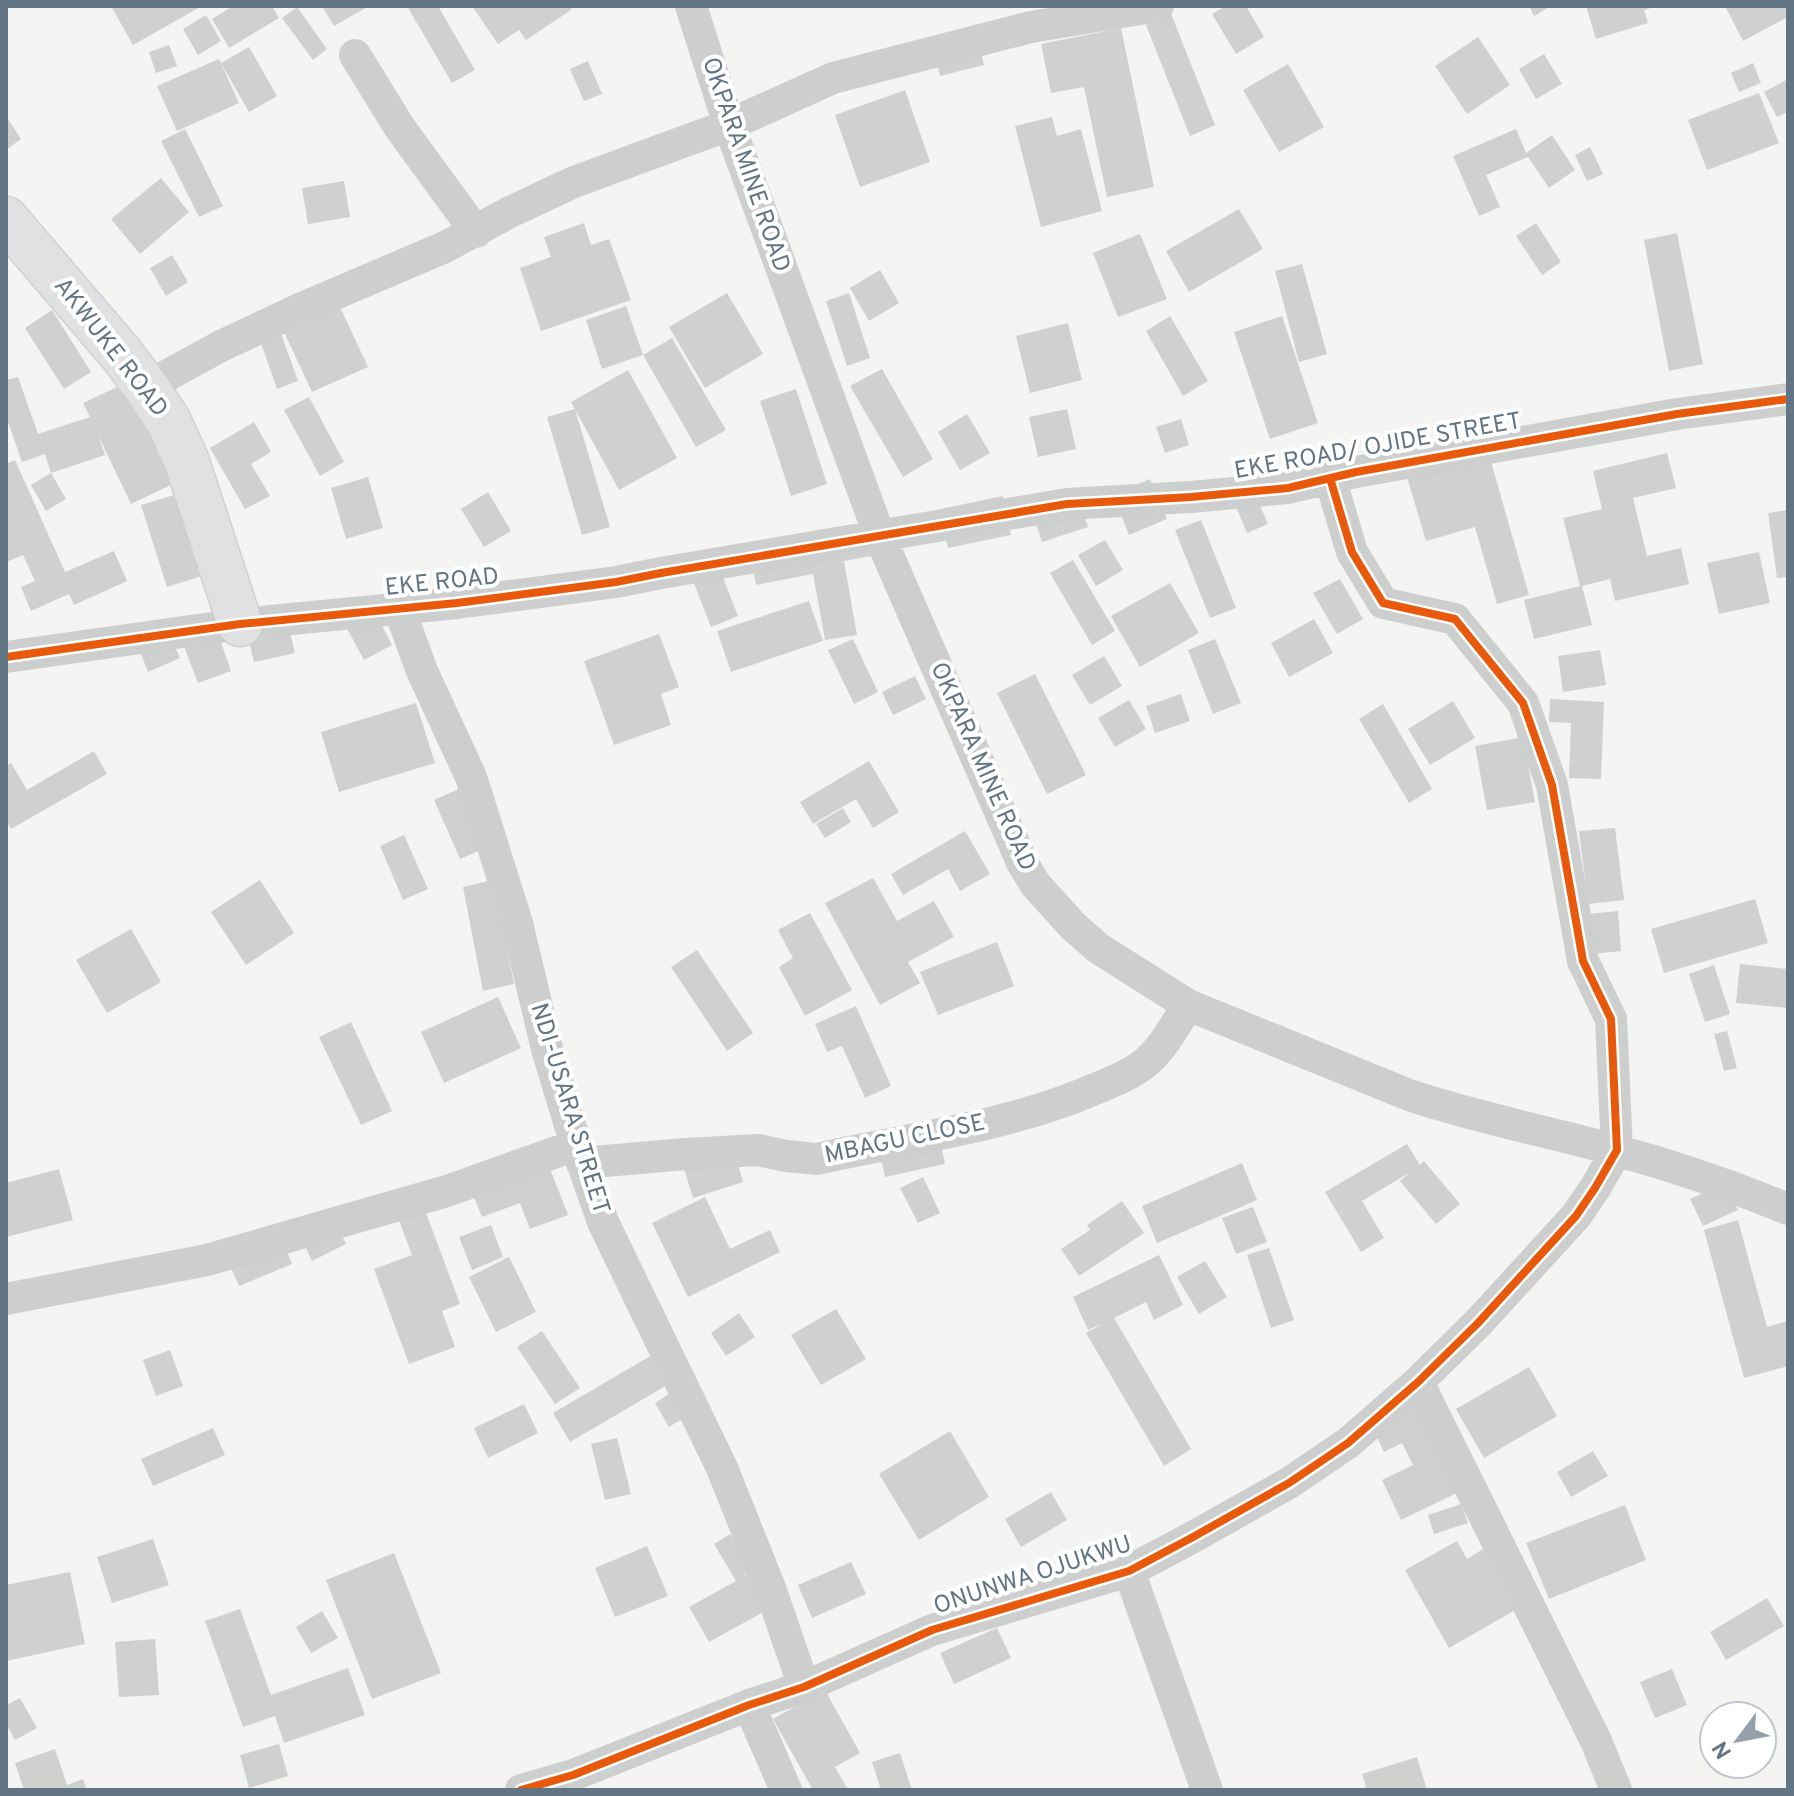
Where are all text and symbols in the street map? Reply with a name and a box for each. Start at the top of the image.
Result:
street label: OKPARA MINE ROAD [694,54,796,276]
street label: AKWUKE ROAD [46,272,174,424]
street label: EKE ROAD/ OJIDE STREET [1232,407,1524,487]
street label: EKE ROAD [383,562,501,604]
street label: OKPARA MINE ROAD [922,658,1042,876]
street label: NDI-USARA STREET [523,1000,615,1218]
street label: MBAGU CLOSE [822,1108,988,1172]
street label: ONUNWA OJUKWU [930,1530,1136,1622]
north arrow [1698,1700,1778,1780]
text: N [1708,1735,1739,1763]

